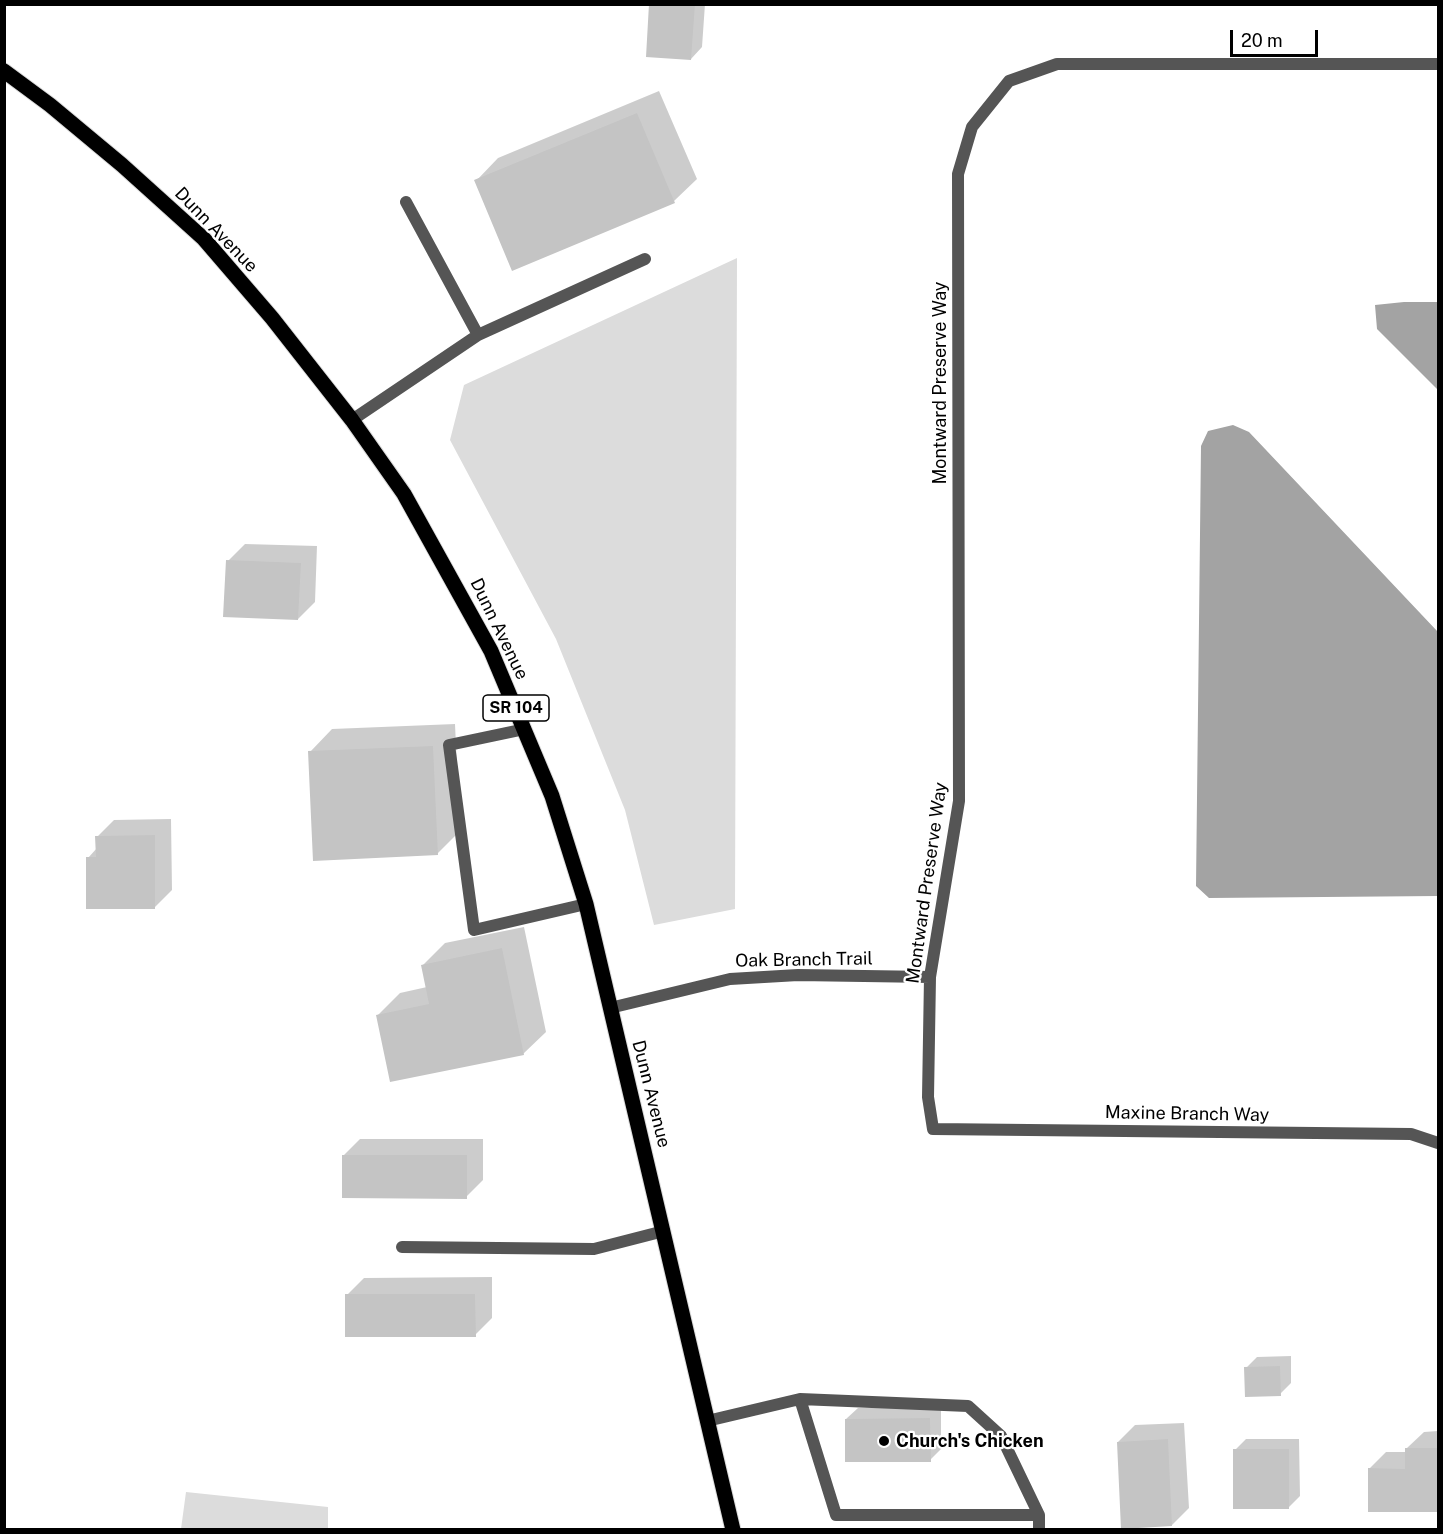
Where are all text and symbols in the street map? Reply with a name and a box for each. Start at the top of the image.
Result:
scale bar [1233,18,1322,56]
text: 20 m [1241,30,1283,51]
street label: Dunn Avenue [170,183,262,277]
street label: Montward Preserve Way [929,282,951,484]
street label: Dunn Avenue [465,575,533,683]
road number: SR 104 [483,695,549,721]
street label: Montward Preserve Way [902,781,952,985]
street label: Oak Branch Trail [735,948,873,972]
street label: Dunn Avenue [627,1038,675,1150]
street label: Maxine Branch Way [1105,1102,1269,1126]
place label: Church's Chicken [896,1430,1044,1452]
marker: Church's Chicken [877,1434,891,1448]

